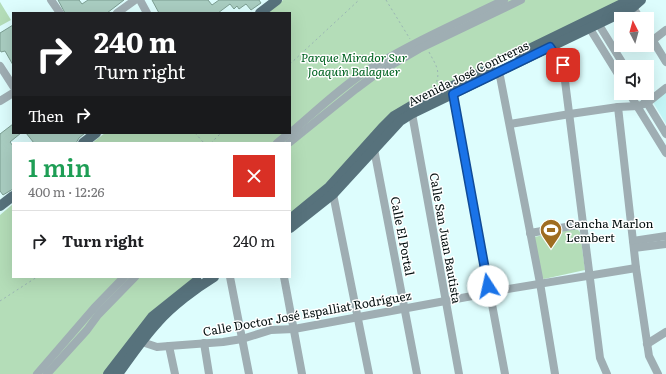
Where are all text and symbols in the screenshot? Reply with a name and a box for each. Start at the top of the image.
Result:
north arrow [614,12,654,52]
map controls [614,12,654,100]
text: 240 m [94,20,177,62]
icon: right [28,28,80,80]
street label: Avenida José Contreras [405,36,532,110]
park label: Parque Mirador Sur Joaquín Balaguer [301,48,408,80]
pin [546,48,580,82]
icon: arrive [552,54,574,76]
text: Turn right [94,58,185,85]
button: sound [614,60,654,100]
text: Then [28,104,64,127]
icon: right [72,104,94,126]
text: 1 min [28,149,91,184]
button: close [233,155,275,197]
street label: Calle San Juan Bautista [426,171,466,305]
text: 400 m · 12:26 [28,182,105,201]
street label: Calle El Portal [387,195,419,277]
place label: Cancha Marlon Lembert [566,214,654,246]
sports icon: Cancha Marlon Lembert [538,217,564,250]
text: Turn right [62,229,144,252]
text: 240 m [233,229,275,252]
icon: right [28,230,50,252]
position arrow [467,265,509,307]
street label: Calle Doctor José Espalliat Rodríguez [201,286,413,340]

